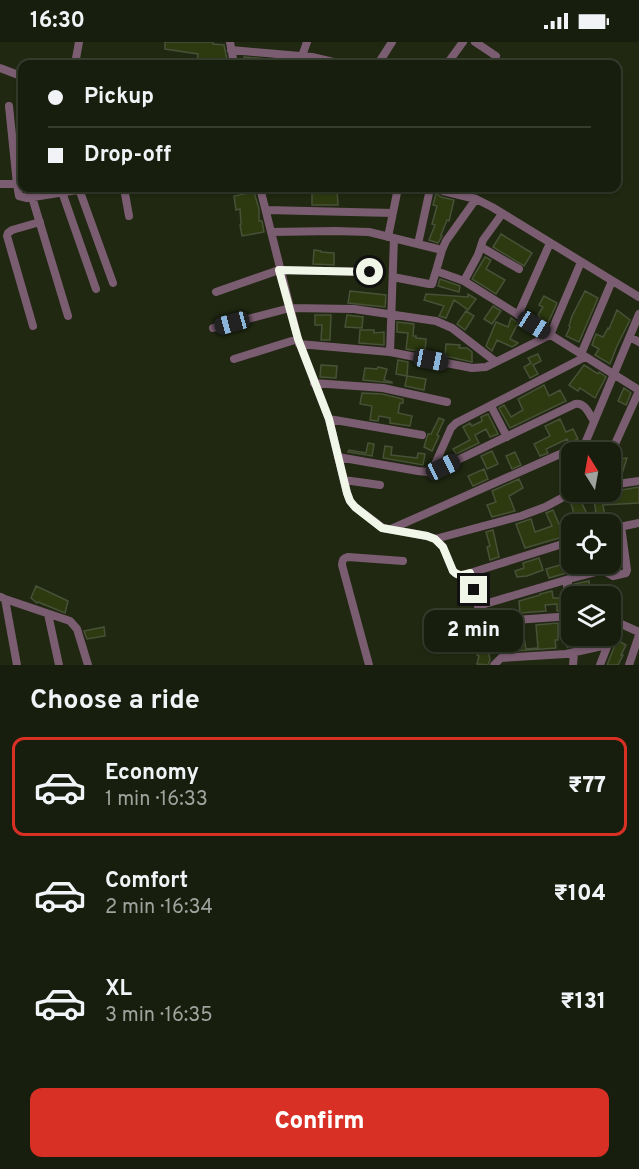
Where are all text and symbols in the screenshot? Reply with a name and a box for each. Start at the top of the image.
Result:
text: 16:30 [30,8,85,35]
text: Pickup [84,84,154,111]
text: Drop-off [84,142,171,169]
route start [356,258,383,285]
car [514,308,554,342]
car [212,310,252,336]
car [412,348,450,372]
north arrow [561,442,621,502]
map controls [561,442,621,646]
car [423,451,463,483]
button: locate [561,514,621,574]
route end [460,576,487,603]
button: layers [561,586,621,646]
callout: 2 min [424,611,524,653]
text: 2 min [447,618,500,644]
text: Choose a ride [30,684,200,718]
icon: car [33,760,87,814]
text: Economy [105,760,199,787]
text: ₹77 [568,773,606,800]
text: 1 min · 16:33 [105,787,208,813]
icon: car [33,868,87,922]
text: Comfort [105,868,188,895]
text: ₹104 [554,881,606,908]
text: 2 min · 16:34 [105,895,213,921]
icon: car [33,976,87,1030]
text: XL [105,976,132,1003]
text: ₹131 [560,989,606,1016]
text: 3 min · 16:35 [105,1003,213,1029]
button: Confirm [30,1088,609,1157]

